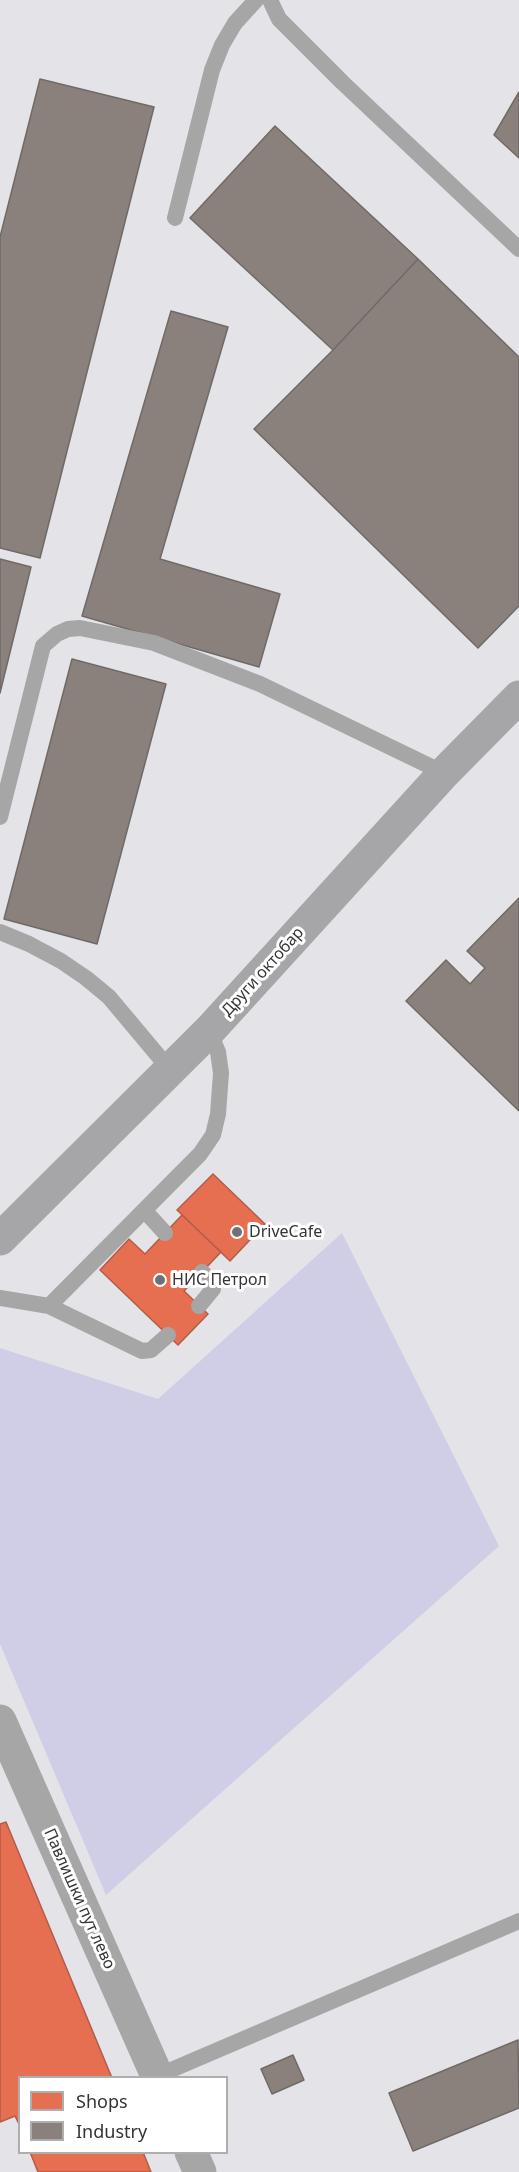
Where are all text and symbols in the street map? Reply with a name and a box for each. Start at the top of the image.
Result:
street label: Други октобар [218,924,308,1020]
place label: DriveCafe [249,1222,322,1242]
marker: DriveCafe [230,1225,244,1239]
place label: НИС Петрол [172,1270,267,1290]
marker: НИС Петрол [153,1273,167,1287]
street label: Павлишки пут лево [39,1826,119,1972]
legend [18,2076,228,2154]
text: Shops [76,2089,128,2113]
text: Industry [76,2119,147,2143]

